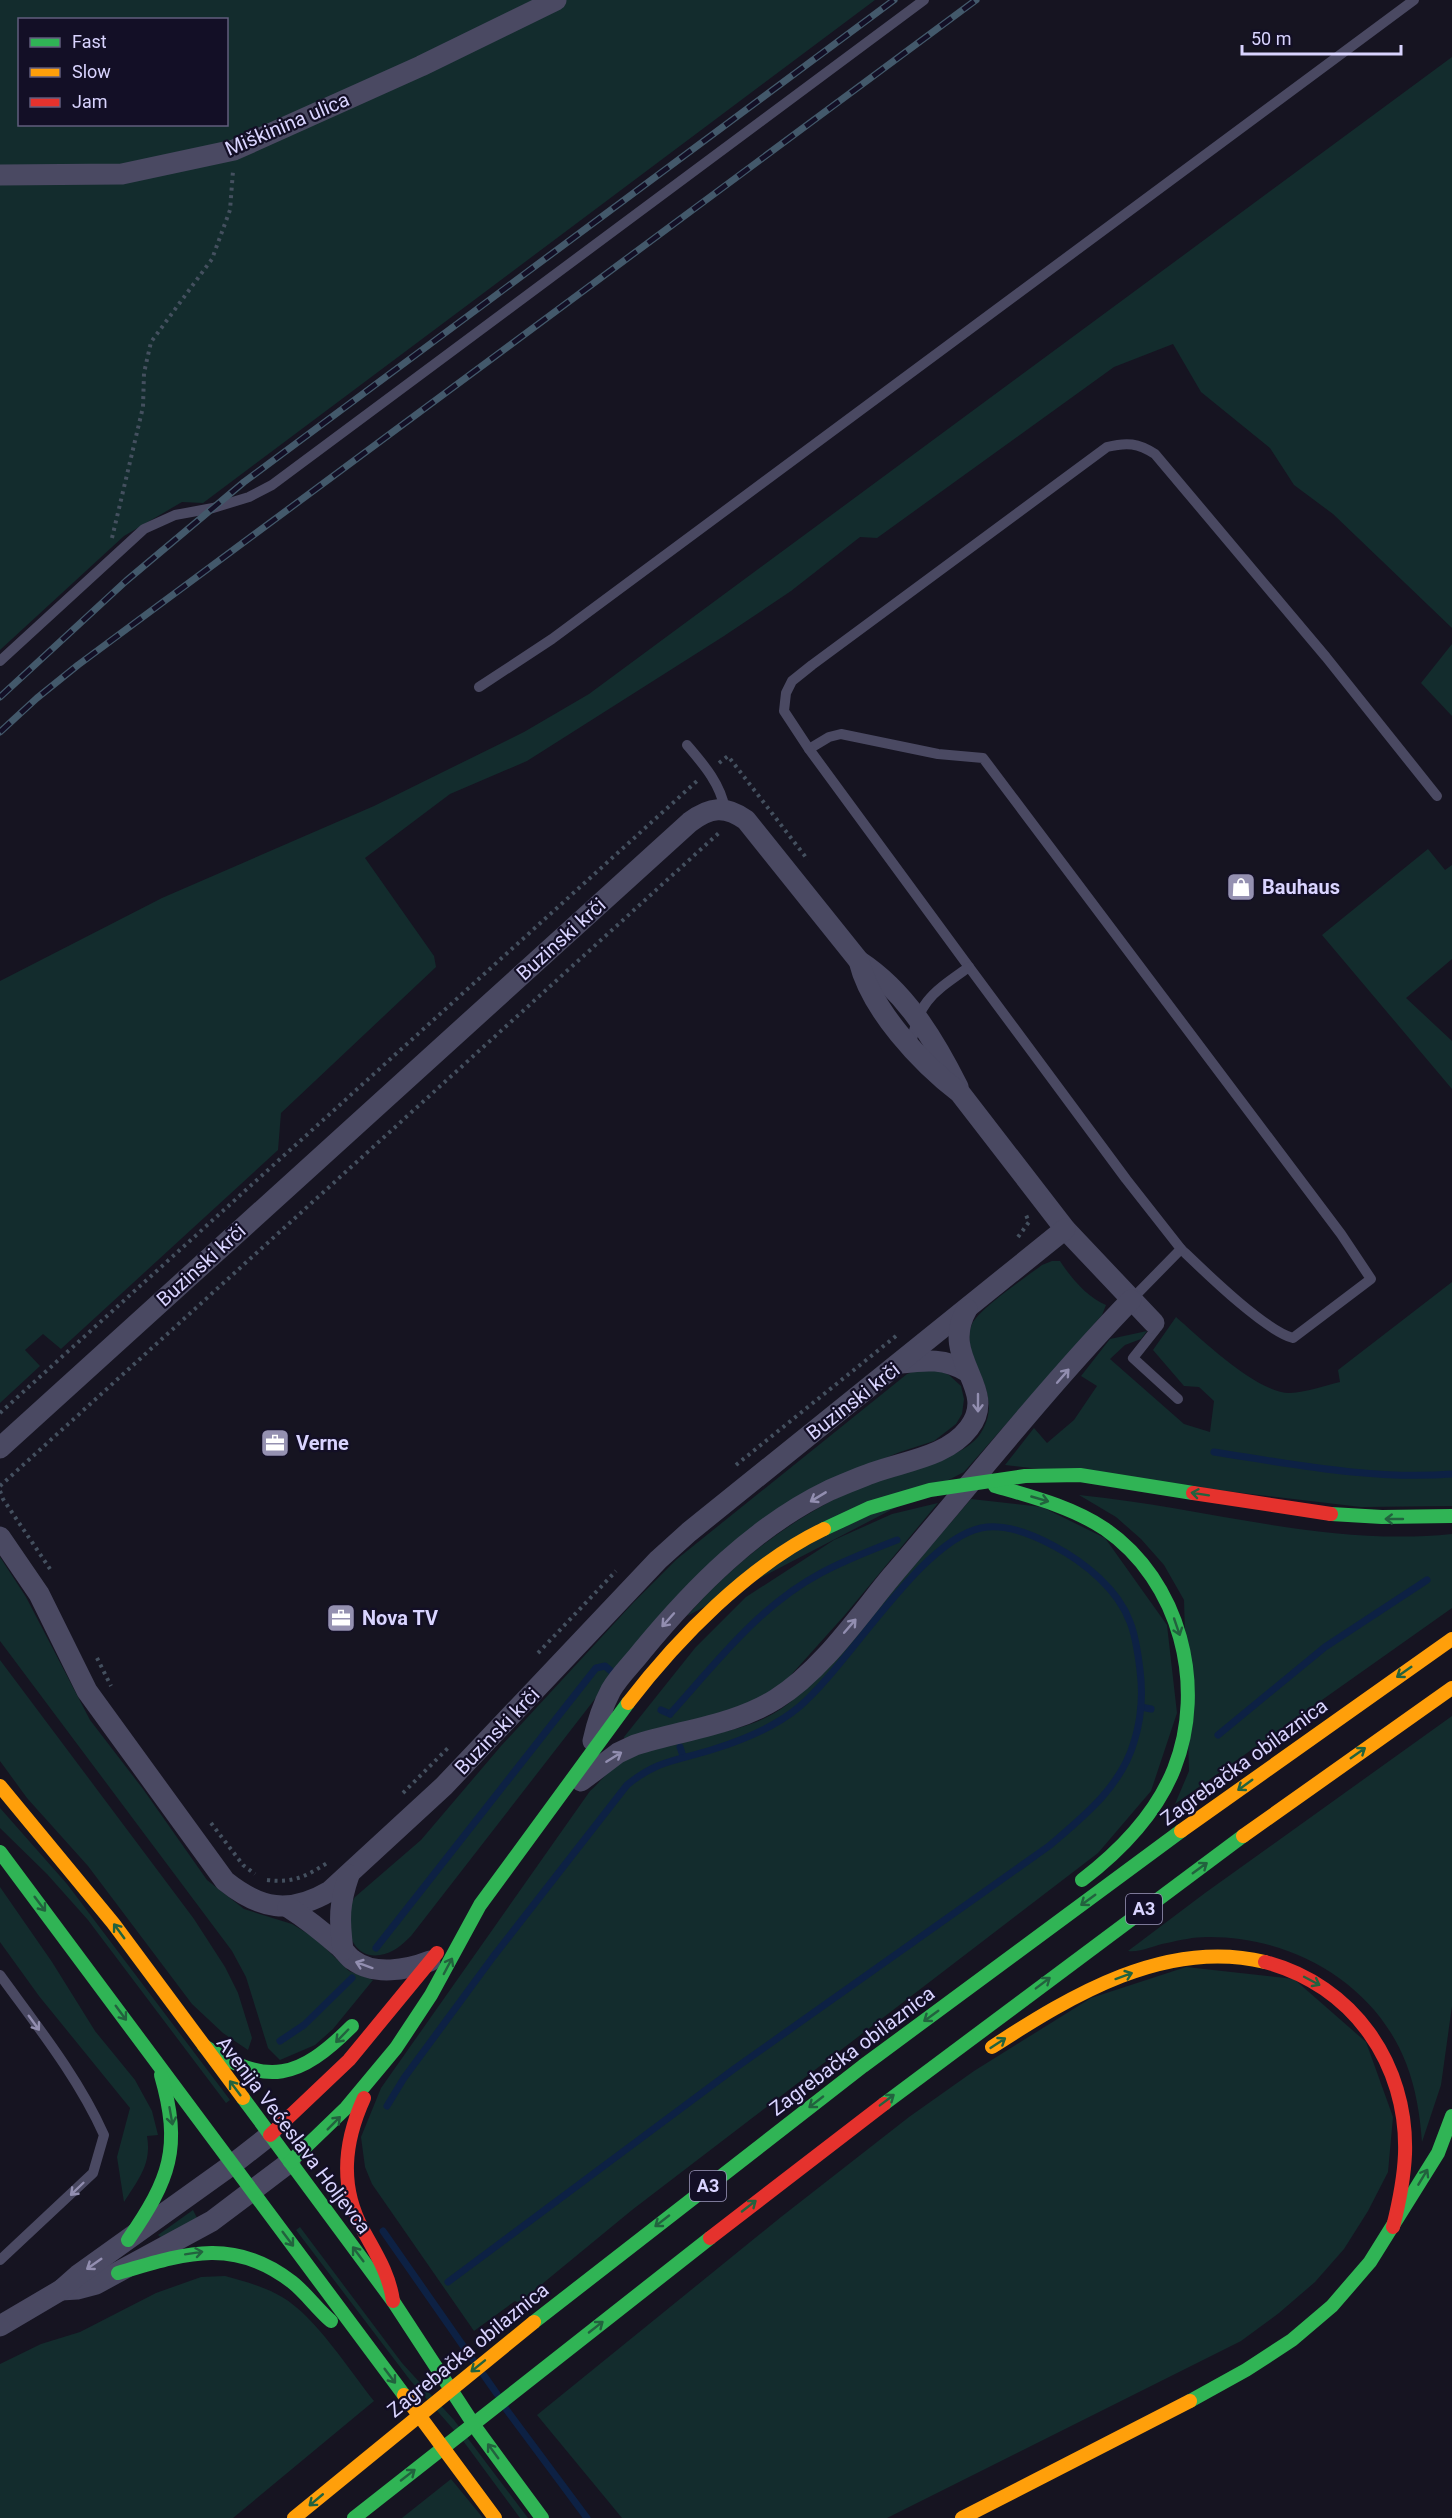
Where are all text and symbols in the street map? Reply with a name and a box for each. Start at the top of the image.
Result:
legend [18,18,228,126]
scale bar [1242,18,1401,56]
text: 50 m [1251,28,1291,49]
text: Fast [72,31,107,52]
text: Slow [72,61,111,82]
street label: Miškinina ulica [221,87,353,161]
text: Jam [72,91,108,112]
shop icon: Bauhaus [1225,871,1257,903]
place label: Bauhaus [1262,875,1340,899]
street label: Buzinski krči [511,893,611,985]
street label: Buzinski krči [151,1219,251,1311]
street label: Buzinski krči [802,1357,904,1445]
one-way arrow [1057,1368,1070,1384]
one-way arrow [972,1393,984,1413]
office icon: Verne [259,1427,291,1459]
place label: Verne [296,1431,349,1455]
one-way arrow [1191,1488,1211,1499]
one-way arrow [810,1492,827,1504]
one-way arrow [1031,1494,1050,1506]
one-way arrow [1384,1513,1404,1525]
office icon: Nova TV [325,1602,357,1634]
place label: Nova TV [362,1606,439,1630]
one-way arrow [661,1612,675,1627]
one-way arrow [1172,1617,1183,1636]
one-way arrow [843,1619,857,1634]
one-way arrow [1396,1666,1413,1678]
street label: Buzinski krči [450,1682,544,1780]
street label: Zagrebačka obilaznica [1156,1693,1332,1831]
one-way arrow [1349,1747,1365,1759]
one-way arrow [605,1750,622,1762]
one-way arrow [1237,1778,1253,1791]
one-way arrow [1192,1862,1208,1875]
one-way arrow [1080,1894,1096,1906]
road number: A3 [1126,1894,1162,1924]
one-way arrow [34,1896,46,1912]
one-way arrow [113,1924,125,1940]
one-way arrow [443,1957,454,1975]
one-way arrow [355,1958,373,1969]
one-way arrow [1114,1969,1133,1980]
one-way arrow [1303,1975,1320,1987]
one-way arrow [1034,1977,1050,1990]
street label: Zagrebačka obilaznica [765,1981,939,2121]
one-way arrow [115,2004,127,2020]
one-way arrow [923,2009,939,2022]
one-way arrow [28,2014,40,2030]
one-way arrow [335,2029,349,2044]
street label: Avenija Većeslava Holjevca [212,2031,376,2239]
one-way arrow [989,2037,1006,2049]
one-way arrow [229,2080,242,2096]
one-way arrow [878,2094,894,2107]
one-way arrow [809,2095,825,2108]
one-way arrow [165,2105,176,2125]
one-way arrow [326,2116,341,2131]
one-way arrow [1418,2169,1430,2186]
road number: A3 [690,2171,726,2201]
one-way arrow [70,2182,85,2196]
one-way arrow [741,2200,757,2213]
one-way arrow [655,2215,671,2227]
one-way arrow [282,2231,295,2247]
one-way arrow [352,2246,364,2262]
one-way arrow [184,2247,204,2258]
one-way arrow [86,2258,102,2270]
street label: Zagrebačka obilaznica [383,2278,553,2422]
one-way arrow [588,2320,604,2333]
one-way arrow [470,2360,486,2373]
one-way arrow [383,2367,396,2383]
one-way arrow [486,2444,499,2460]
one-way arrow [400,2469,416,2482]
one-way arrow [308,2493,324,2506]

